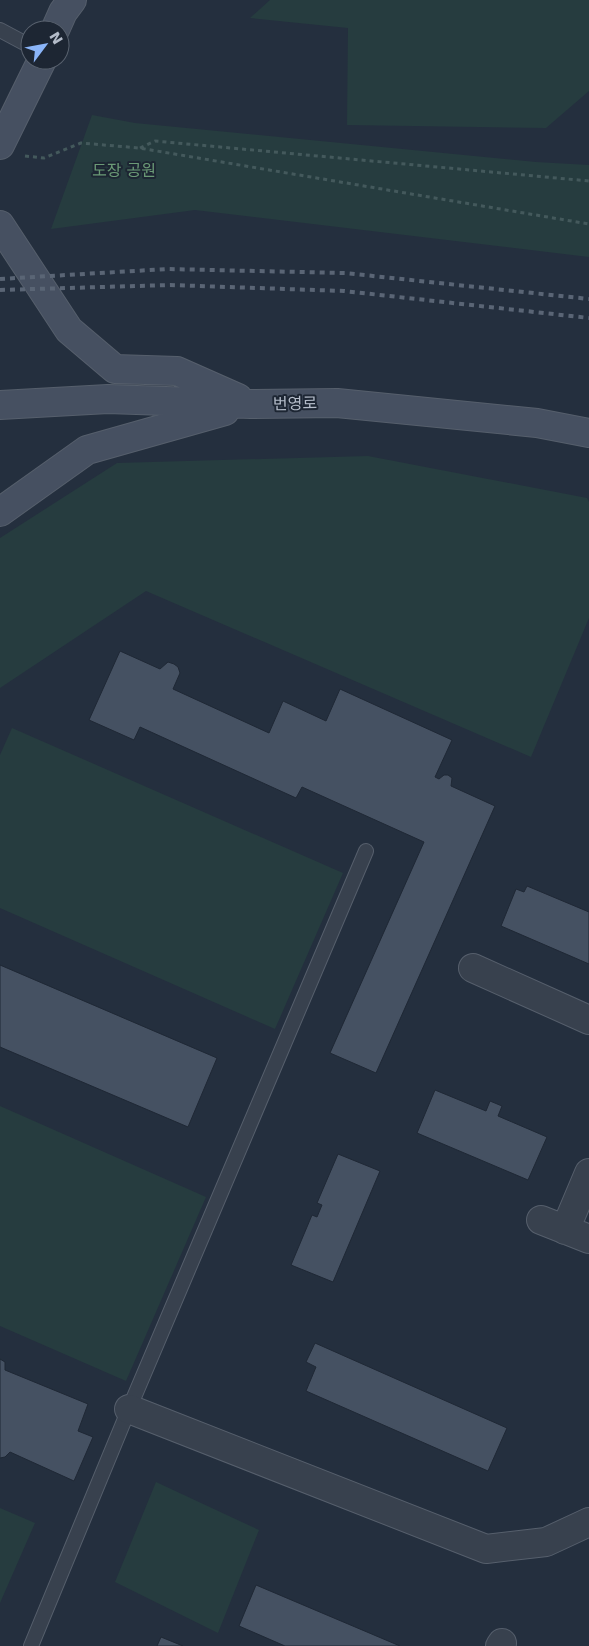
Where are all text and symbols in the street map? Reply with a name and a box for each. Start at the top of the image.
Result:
north arrow [20,20,70,70]
text: N [46,29,66,47]
park label: 도장 공원 [92,161,156,180]
street label: 번영로 [273,394,318,413]

